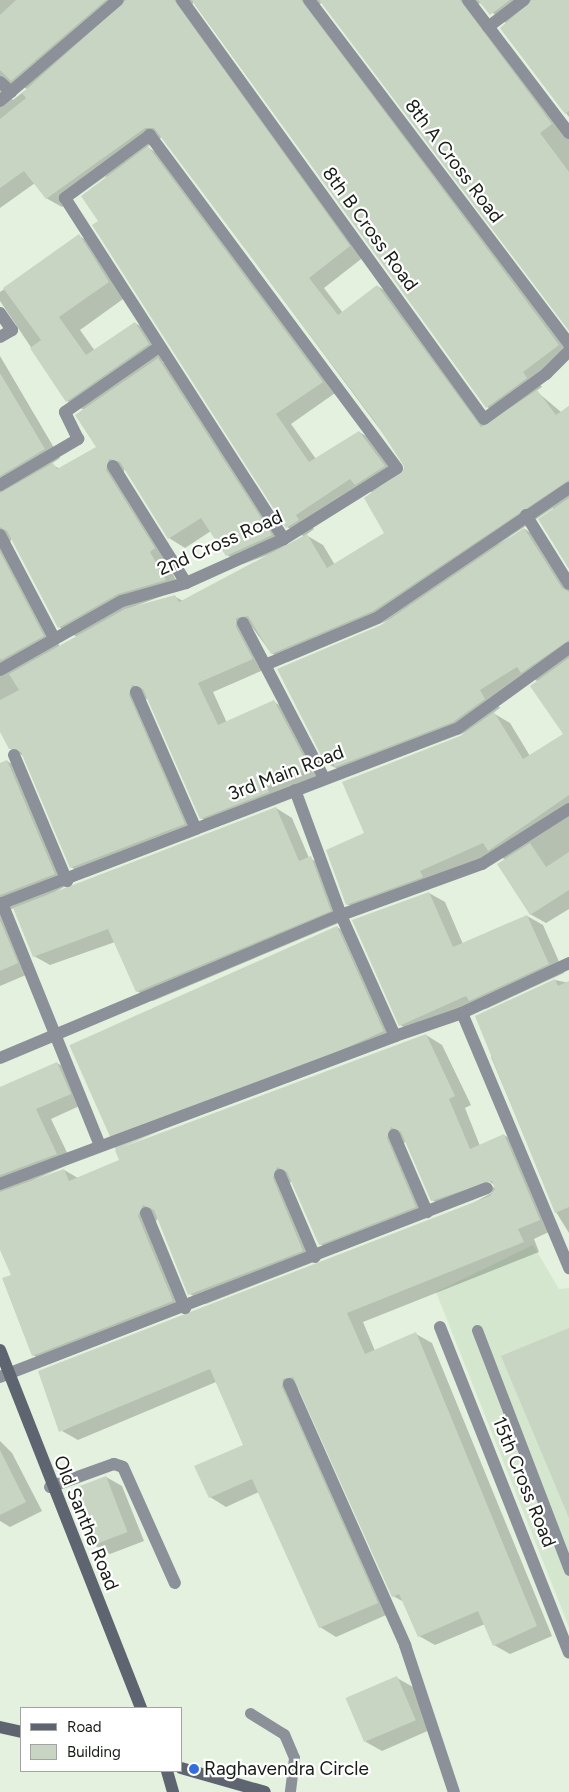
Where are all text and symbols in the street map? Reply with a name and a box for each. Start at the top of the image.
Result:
street label: 8th A Cross Road [400,95,508,227]
street label: 8th B Cross Road [317,163,423,295]
street label: 2nd Cross Road [154,505,286,581]
street label: 3rd Main Road [225,741,347,805]
street label: 15th Cross Road [487,1414,561,1550]
street label: Old Santhe Road [49,1452,123,1594]
legend [20,1707,182,1772]
text: Road [67,1718,102,1736]
text: Building [67,1743,121,1761]
place label: Raghavendra Circle [204,1758,369,1780]
marker: Raghavendra Circle [188,1763,200,1775]

